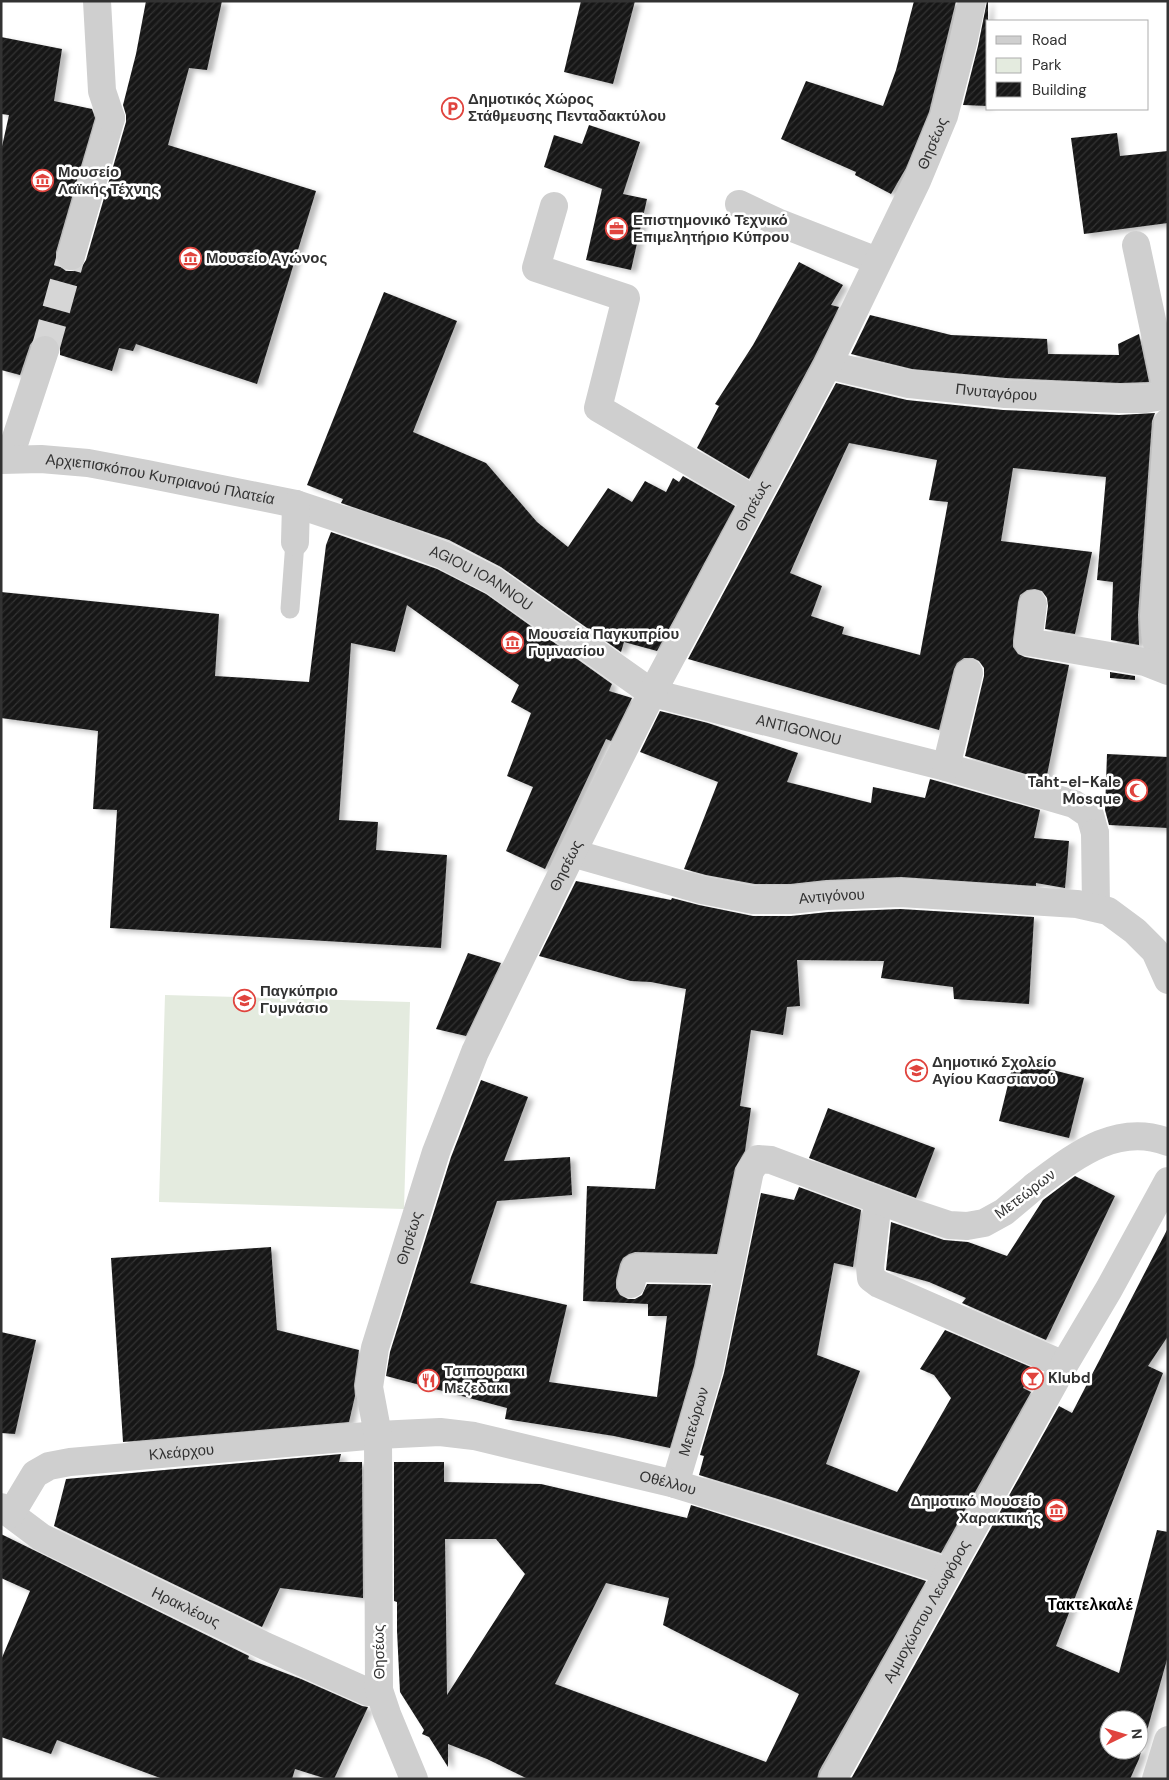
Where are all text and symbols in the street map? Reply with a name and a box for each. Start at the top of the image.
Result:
legend [986,20,1149,110]
text: Road [1032,30,1067,50]
text: Park [1032,55,1062,75]
text: Building [1032,80,1087,100]
place label: Δημοτικός Χώρος Στάθμευσης Πενταδακτύλου [468,89,666,126]
parking icon: Δημοτικός Χώρος Στάθμευσης Πενταδακτύλου [440,96,464,120]
street label: Θησέως [913,114,952,173]
place label: Μουσείο Λαϊκής Τέχνης [58,162,159,199]
museum icon: Μουσείο Λαϊκής Τέχνης [30,169,54,193]
place label: Επιστημονικό Τεχνικό Επιμελητήριο Κύπρου [633,210,789,247]
office icon: Επιστημονικό Τεχνικό Επιμελητήριο Κύπρου [605,217,629,241]
museum icon: Μουσείο Αγώνος [178,246,202,270]
place label: Μουσείο Αγώνος [206,248,327,268]
street label: Πνυταγόρου [955,379,1038,405]
street label: Αρχιεπισκόπου Κυπριανού Πλατεία [45,449,277,510]
street label: Θησέως [731,477,774,535]
street label: AGIOU IOANNOU [426,541,537,615]
place label: Μουσεία Παγκυπρίου Γυμνασίου [528,624,679,661]
museum icon: Μουσεία Παγκυπρίου Γυμνασίου [500,631,524,655]
street label: ANTIGONOU [754,710,843,750]
place label: Taht-el-Kale Mosque [1027,772,1121,809]
mosque icon: Taht-el-Kale Mosque [1125,779,1149,803]
street label: Θησέως [545,836,587,895]
street label: Αντιγόνου [798,884,865,909]
place label: Παγκύπριο Γυμνάσιο [260,981,338,1018]
school or university icon: Παγκύπριο Γυμνάσιο [232,988,256,1012]
place label: Δημοτικό Σχολείο Αγίου Κασσιανού [932,1052,1056,1089]
school or university icon: Δημοτικό Σχολείο Αγίου Κασσιανού [904,1059,928,1083]
street label: Μετεώρων [991,1165,1059,1223]
street label: Θησέως [391,1209,427,1267]
place label: Τσιπουρακι Μεζεδακι [444,1361,525,1398]
bar icon: Klubd [1020,1366,1044,1390]
restaurant icon: Τσιπουρακι Μεζεδακι [416,1368,440,1392]
place label: Klubd [1048,1368,1091,1388]
street label: Μετεώρων [674,1385,713,1459]
street label: Κλεάρχου [148,1439,215,1465]
street label: Οθέλλου [637,1466,699,1500]
place label: Δημοτικό Μουσείο Χαρακτικής [911,1491,1041,1528]
museum icon: Δημοτικό Μουσείο Χαρακτικής [1045,1498,1069,1522]
street label: Αμμοχώστου Λεωφόρος [879,1536,974,1686]
street label: Ηρακλέους [148,1582,223,1633]
district label: Τακτελκαλέ [1047,1594,1133,1615]
street label: Θησέως [369,1624,389,1680]
north arrow [1099,1710,1149,1760]
text: N [1128,1728,1146,1740]

